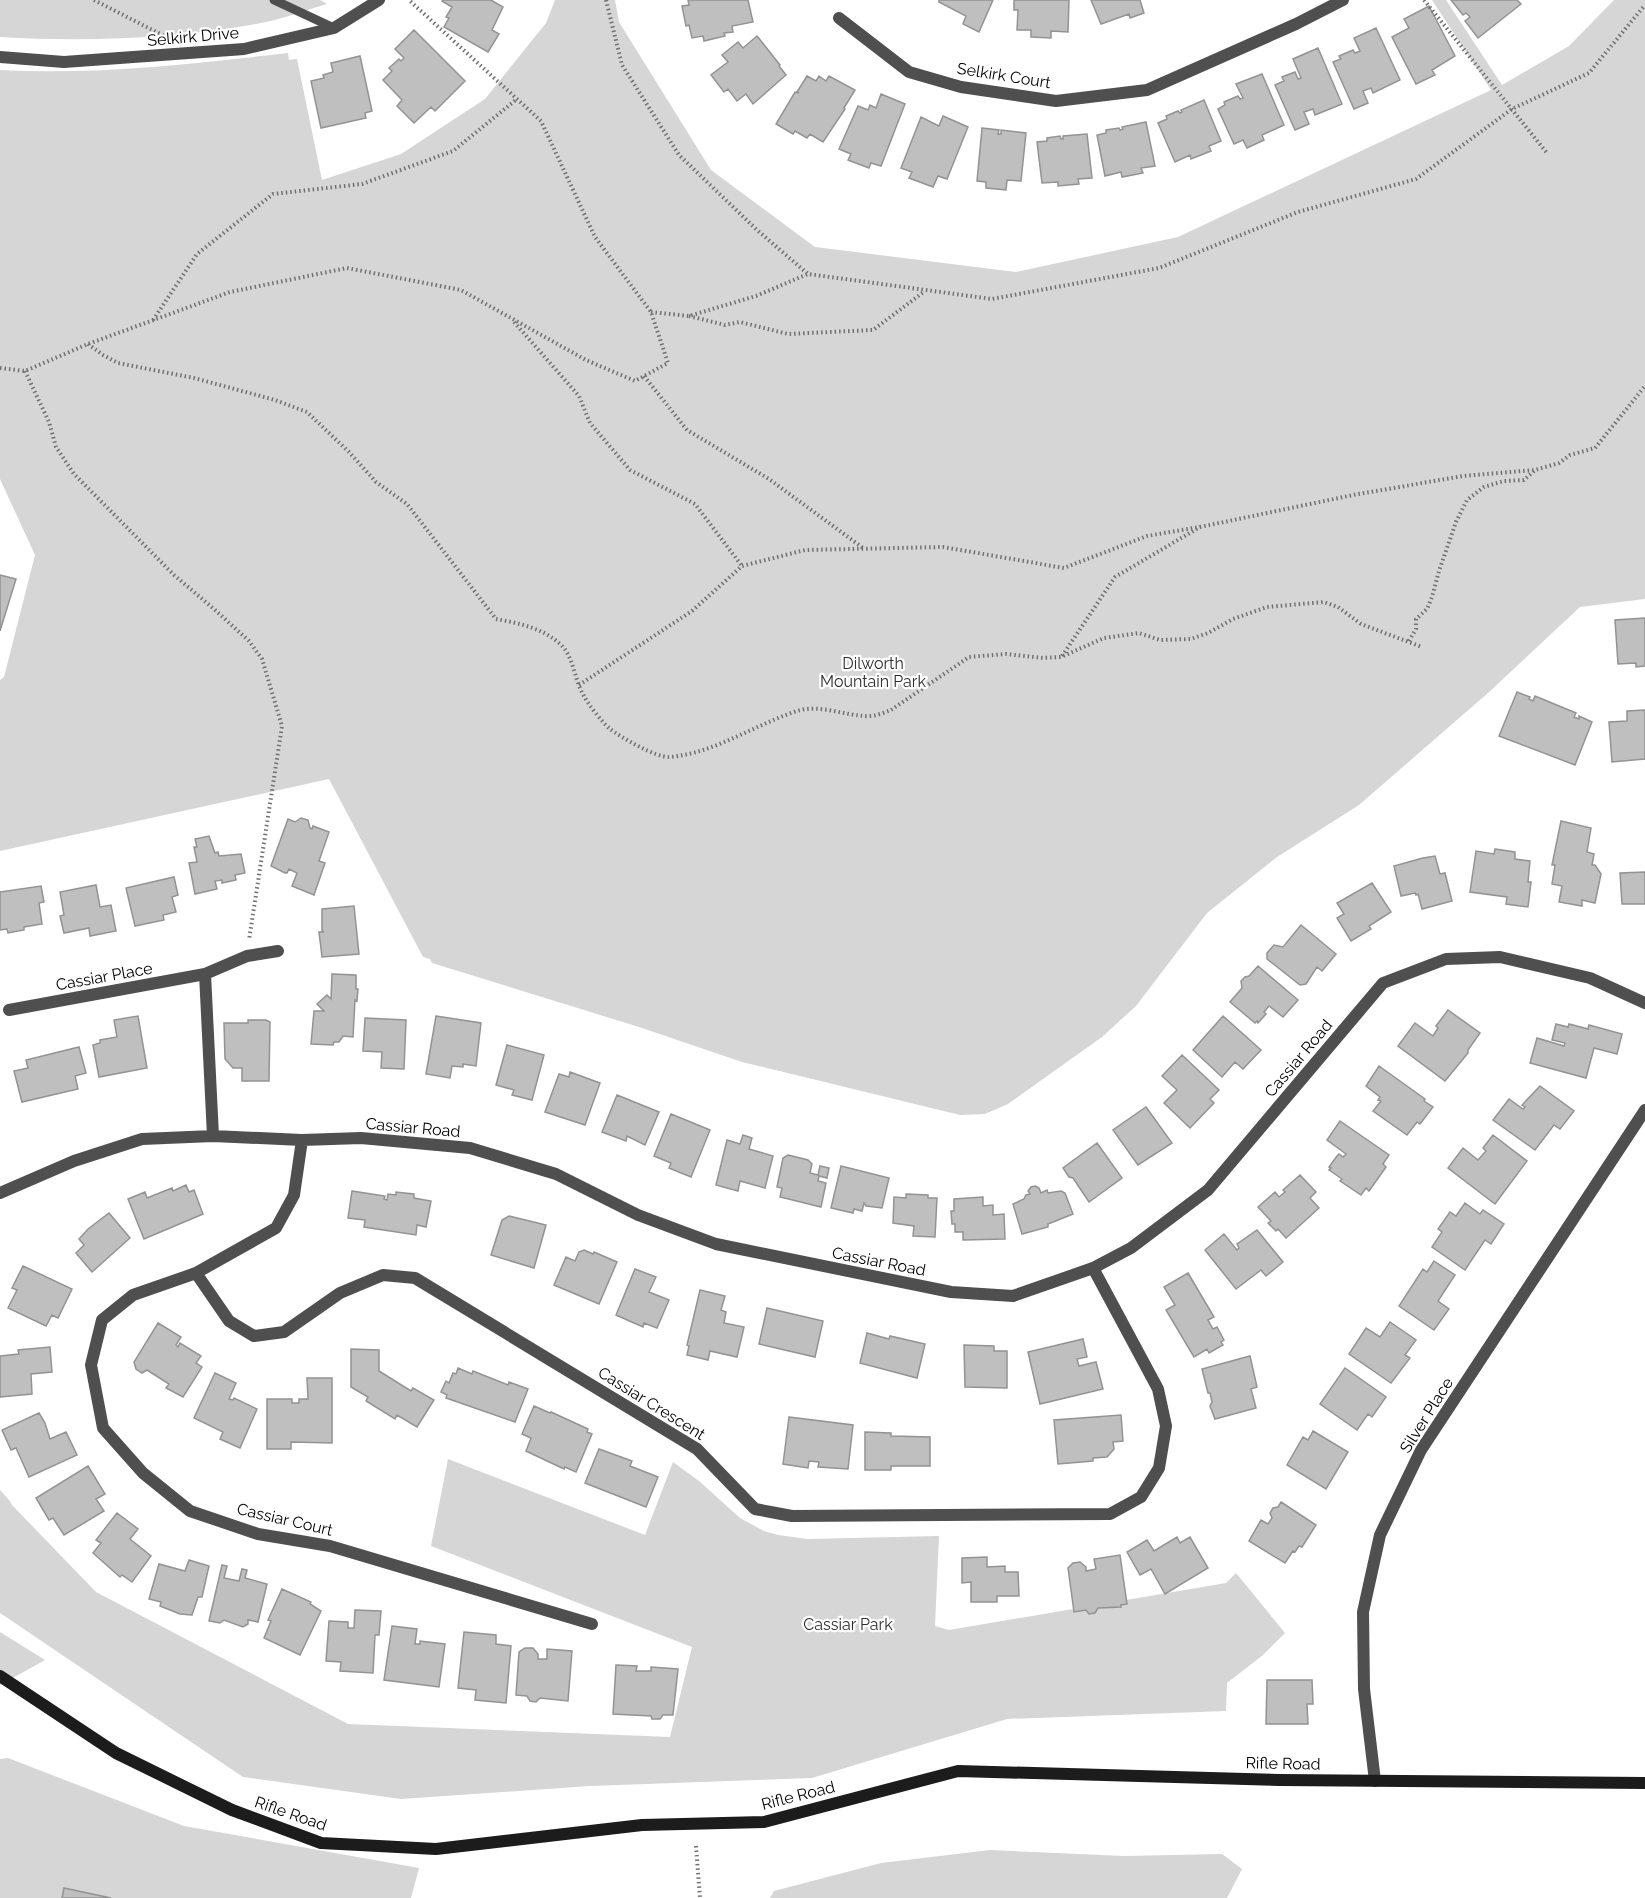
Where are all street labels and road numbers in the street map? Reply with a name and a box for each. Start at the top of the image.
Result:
street label: Selkirk Drive [146,23,240,50]
street label: Selkirk Court [956,59,1053,92]
street label: Cassiar Place [54,959,154,994]
street label: Cassiar Road [1261,1016,1336,1101]
street label: Cassiar Road [365,1114,461,1141]
street label: Cassiar Road [830,1243,927,1280]
street label: Cassiar Crescent [595,1363,709,1444]
street label: Silver Place [1396,1374,1457,1456]
street label: Cassiar Court [235,1499,335,1540]
street label: Rifle Road [1245,1753,1321,1774]
street label: Rifle Road [759,1777,837,1814]
street label: Rifle Road [252,1792,329,1835]

